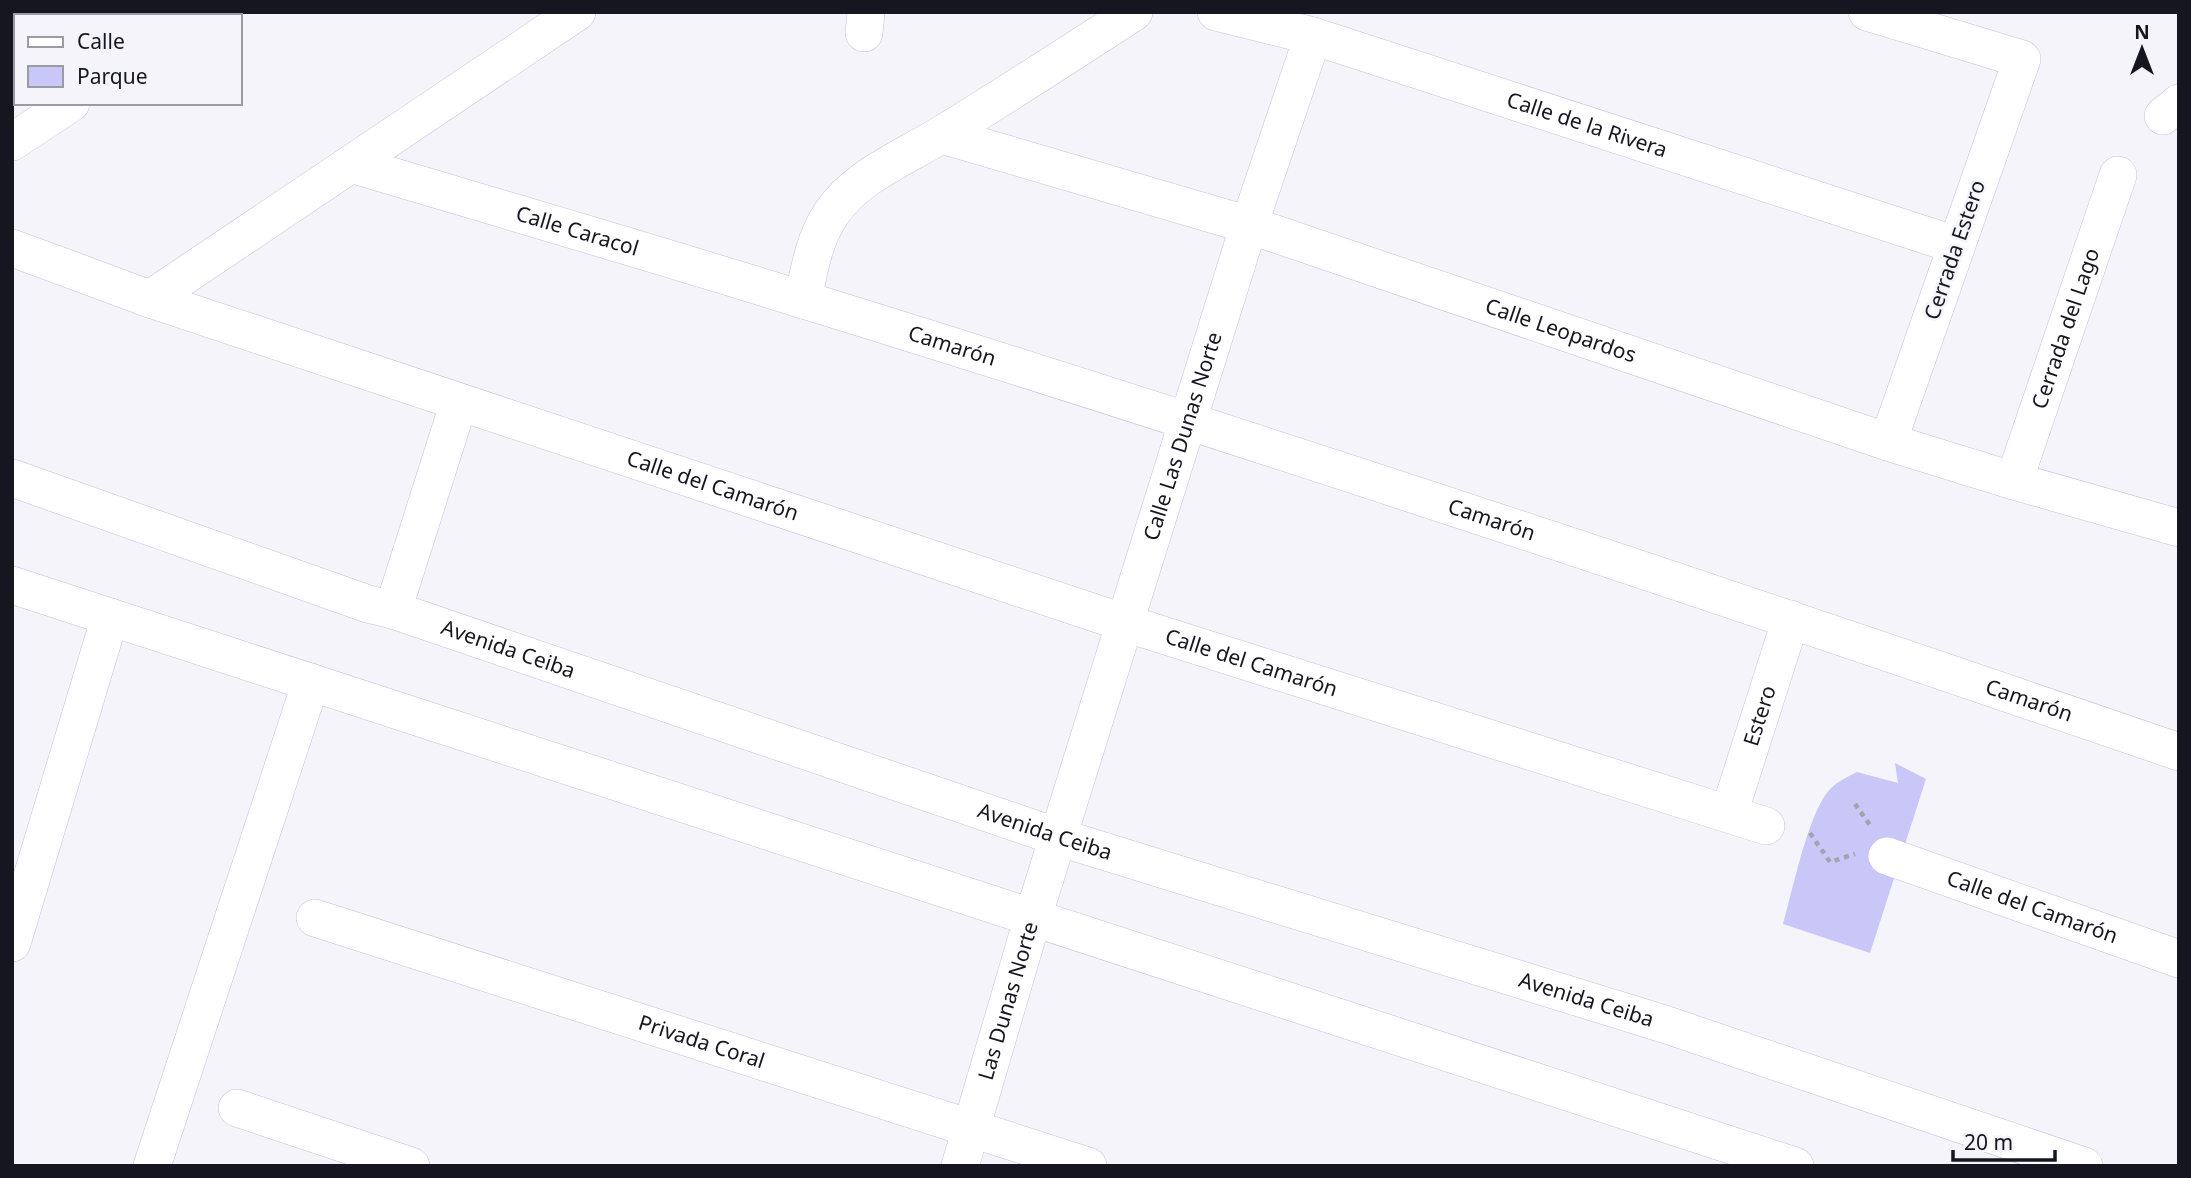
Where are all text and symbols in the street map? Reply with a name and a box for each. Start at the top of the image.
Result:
legend [14,14,242,105]
north arrow [2107,14,2177,84]
text: N [2134,19,2150,45]
text: Calle [77,27,125,55]
text: Parque [77,62,147,90]
street label: Calle de la Rivera [1503,85,1671,163]
street label: Cerrada Estero [1917,176,1991,323]
street label: Calle Caracol [513,199,642,262]
street label: Cerrada del Lago [2025,244,2105,412]
street label: Calle Leopardos [1482,291,1640,368]
street label: Camarón [905,318,1000,372]
street label: Calle Las Dunas Norte [1136,328,1228,544]
street label: Calle del Camarón [623,443,802,527]
street label: Camarón [1445,492,1539,546]
street label: Avenida Ceiba [438,613,579,684]
street label: Calle del Camarón [1162,622,1341,702]
street label: Camarón [1982,672,2077,728]
street label: Estero [1736,682,1782,749]
street label: Avenida Ceiba [974,796,1116,866]
street label: Calle del Camarón [1943,863,2122,949]
street label: Las Dunas Norte [971,918,1044,1083]
street label: Avenida Ceiba [1516,965,1658,1033]
street label: Privada Coral [635,1008,769,1074]
scale bar [1953,1118,2054,1162]
text: 20 m [1964,1128,2013,1156]

